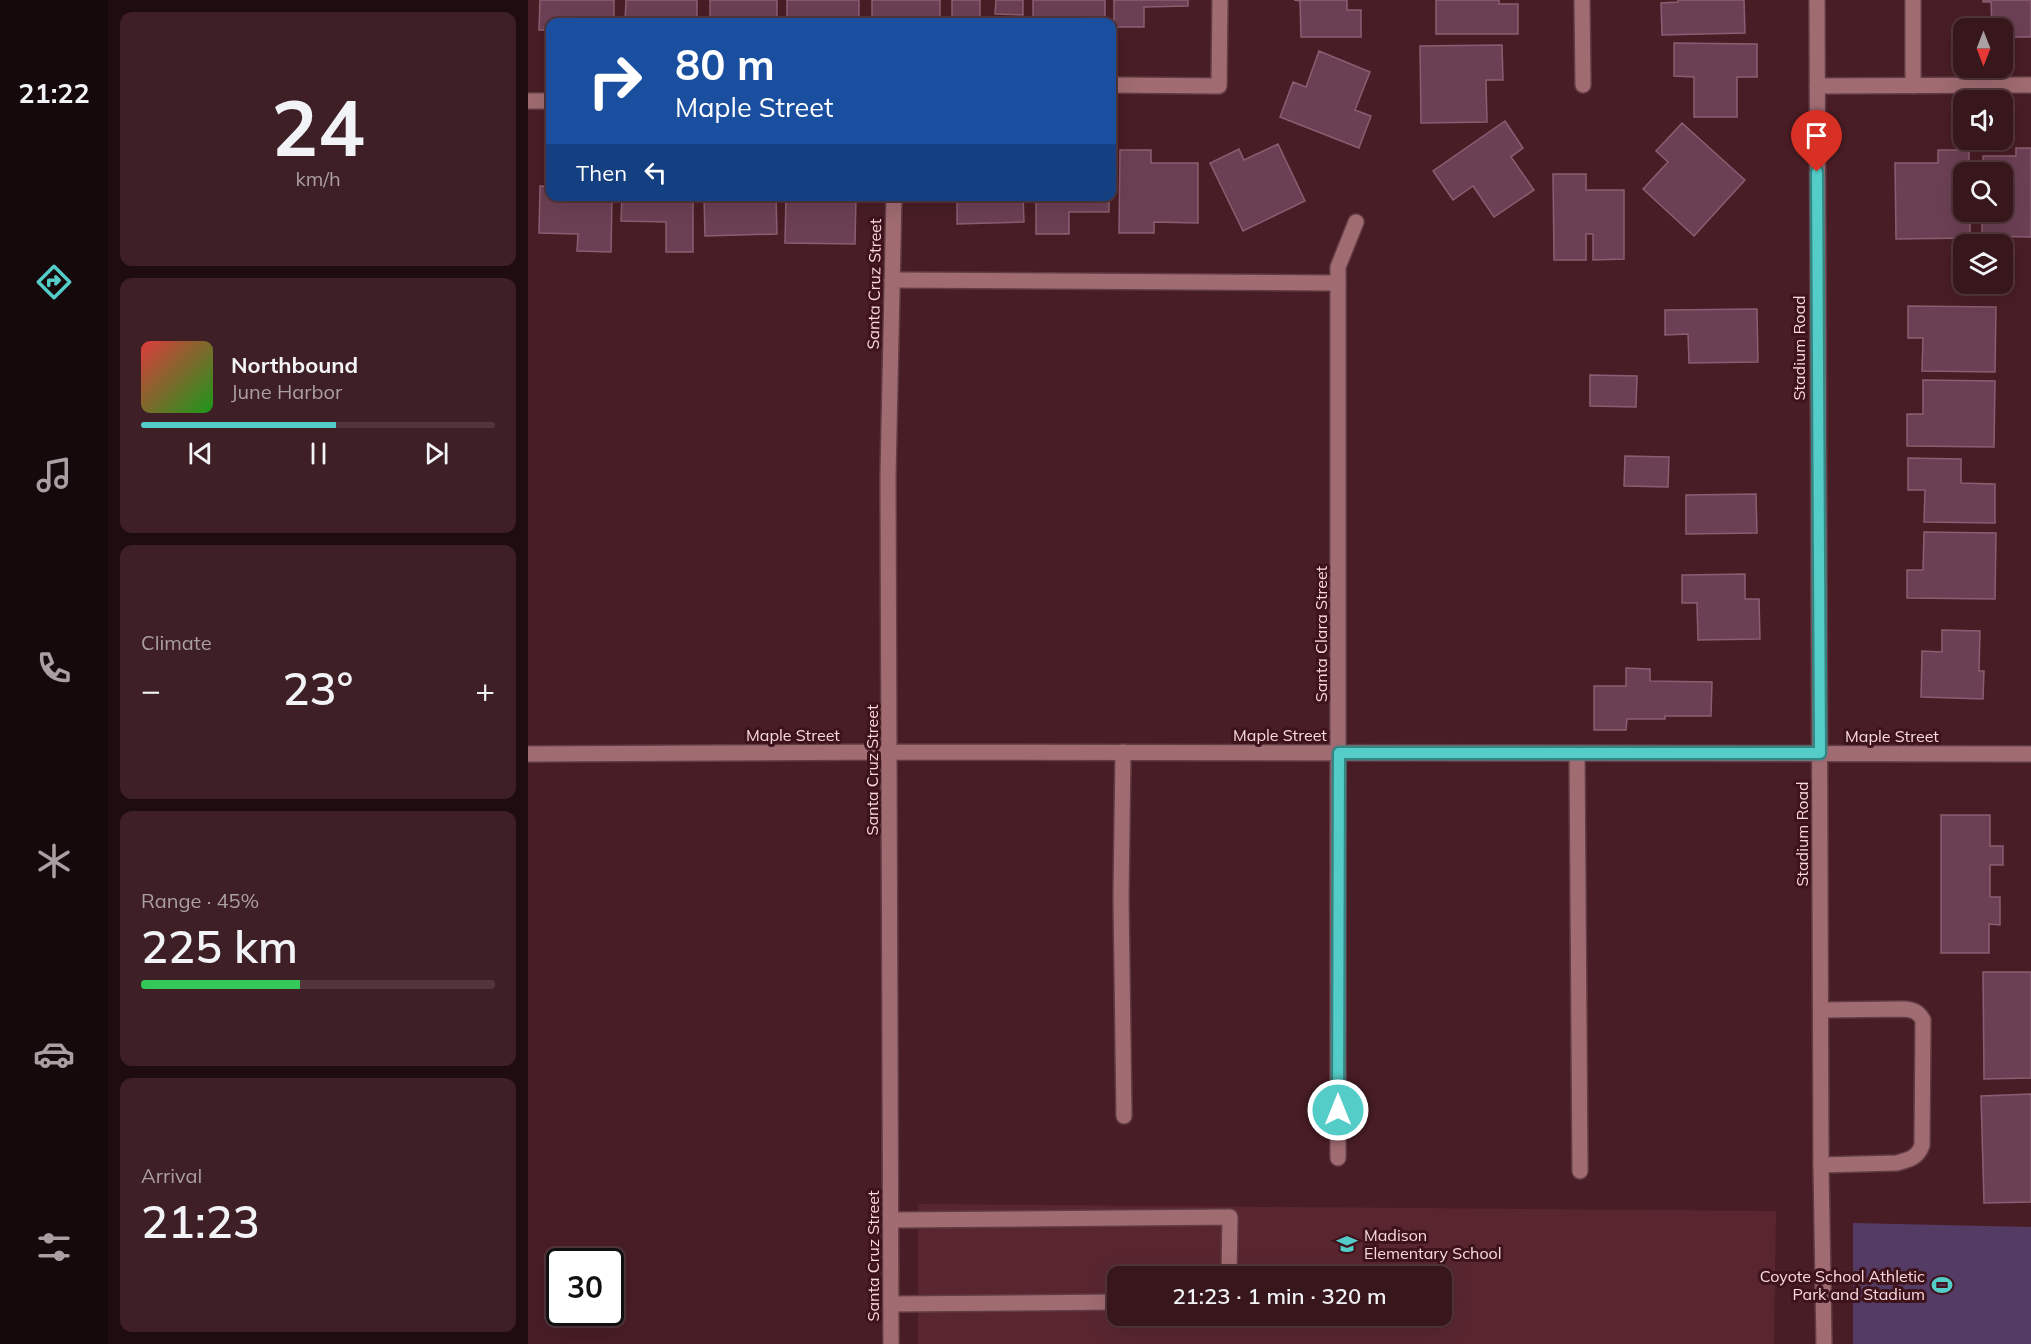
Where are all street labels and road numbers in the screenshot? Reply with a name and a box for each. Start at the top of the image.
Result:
street label: Santa Cruz Street [863,218,885,350]
street label: Stadium Road [1789,295,1809,401]
street label: Santa Clara Street [1311,565,1331,702]
street label: Santa Cruz Street [862,704,882,836]
street label: Maple Street [746,725,840,745]
street label: Maple Street [1233,725,1327,745]
street label: Maple Street [1845,726,1939,746]
street label: Stadium Road [1792,781,1812,887]
street label: Santa Cruz Street [863,1190,883,1322]

